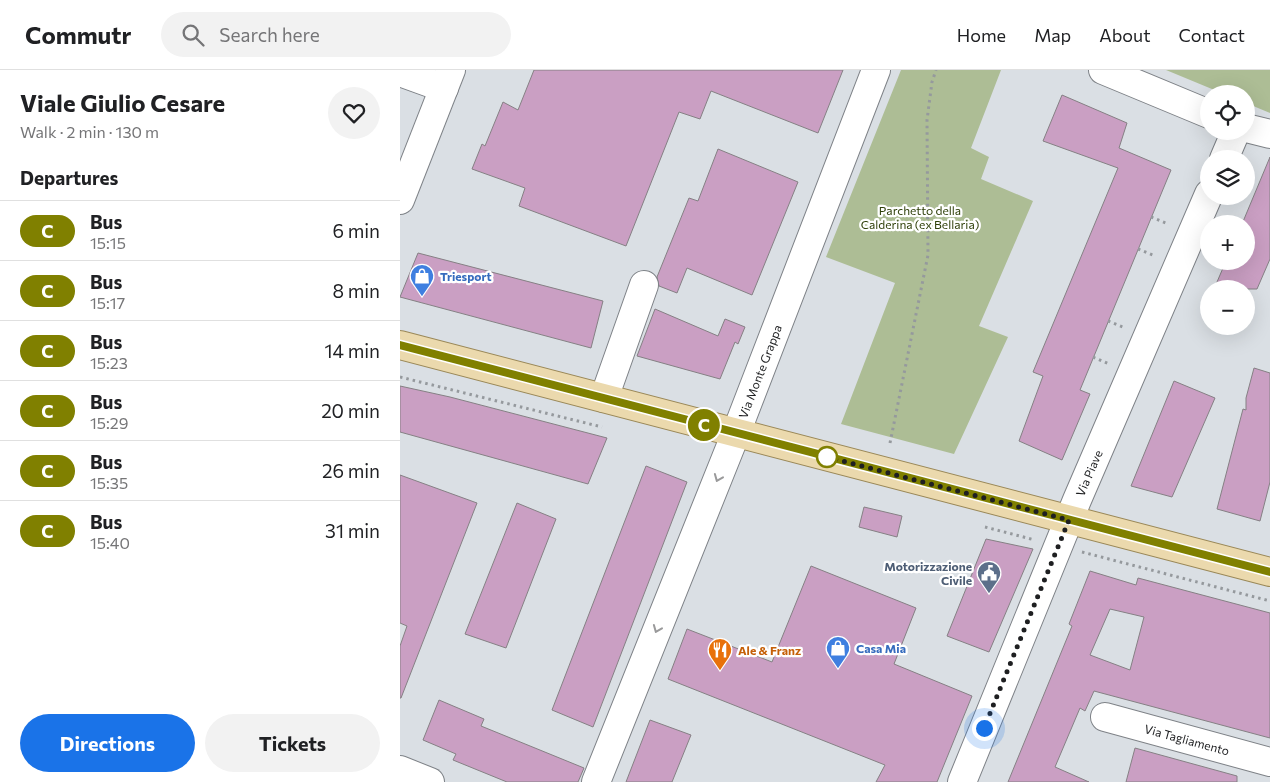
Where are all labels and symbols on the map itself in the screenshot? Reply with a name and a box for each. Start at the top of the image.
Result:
park label: Parchetto della Calderina (ex Bellaria) [861,203,979,231]
shop icon: Triesport [409,263,435,297]
place label: Triesport [440,269,492,283]
street label: Via Monte Grappa [735,323,784,420]
line badge: C [688,409,720,441]
unlabelled marker [816,446,838,468]
street label: Via Piave [1073,448,1105,498]
one-way arrow [713,473,724,482]
place label: Motorizzazione Civile [884,559,972,587]
public building icon: Motorizzazione Civile [976,560,1002,594]
one-way arrow [653,624,663,633]
shop icon: Casa Mia [825,635,851,669]
restaurant icon: Ale & Franz [707,637,733,671]
place label: Casa Mia [856,641,906,655]
place label: Ale & Franz [738,643,801,657]
your location [972,716,997,741]
street label: Via Tagliamento [1143,721,1231,758]

